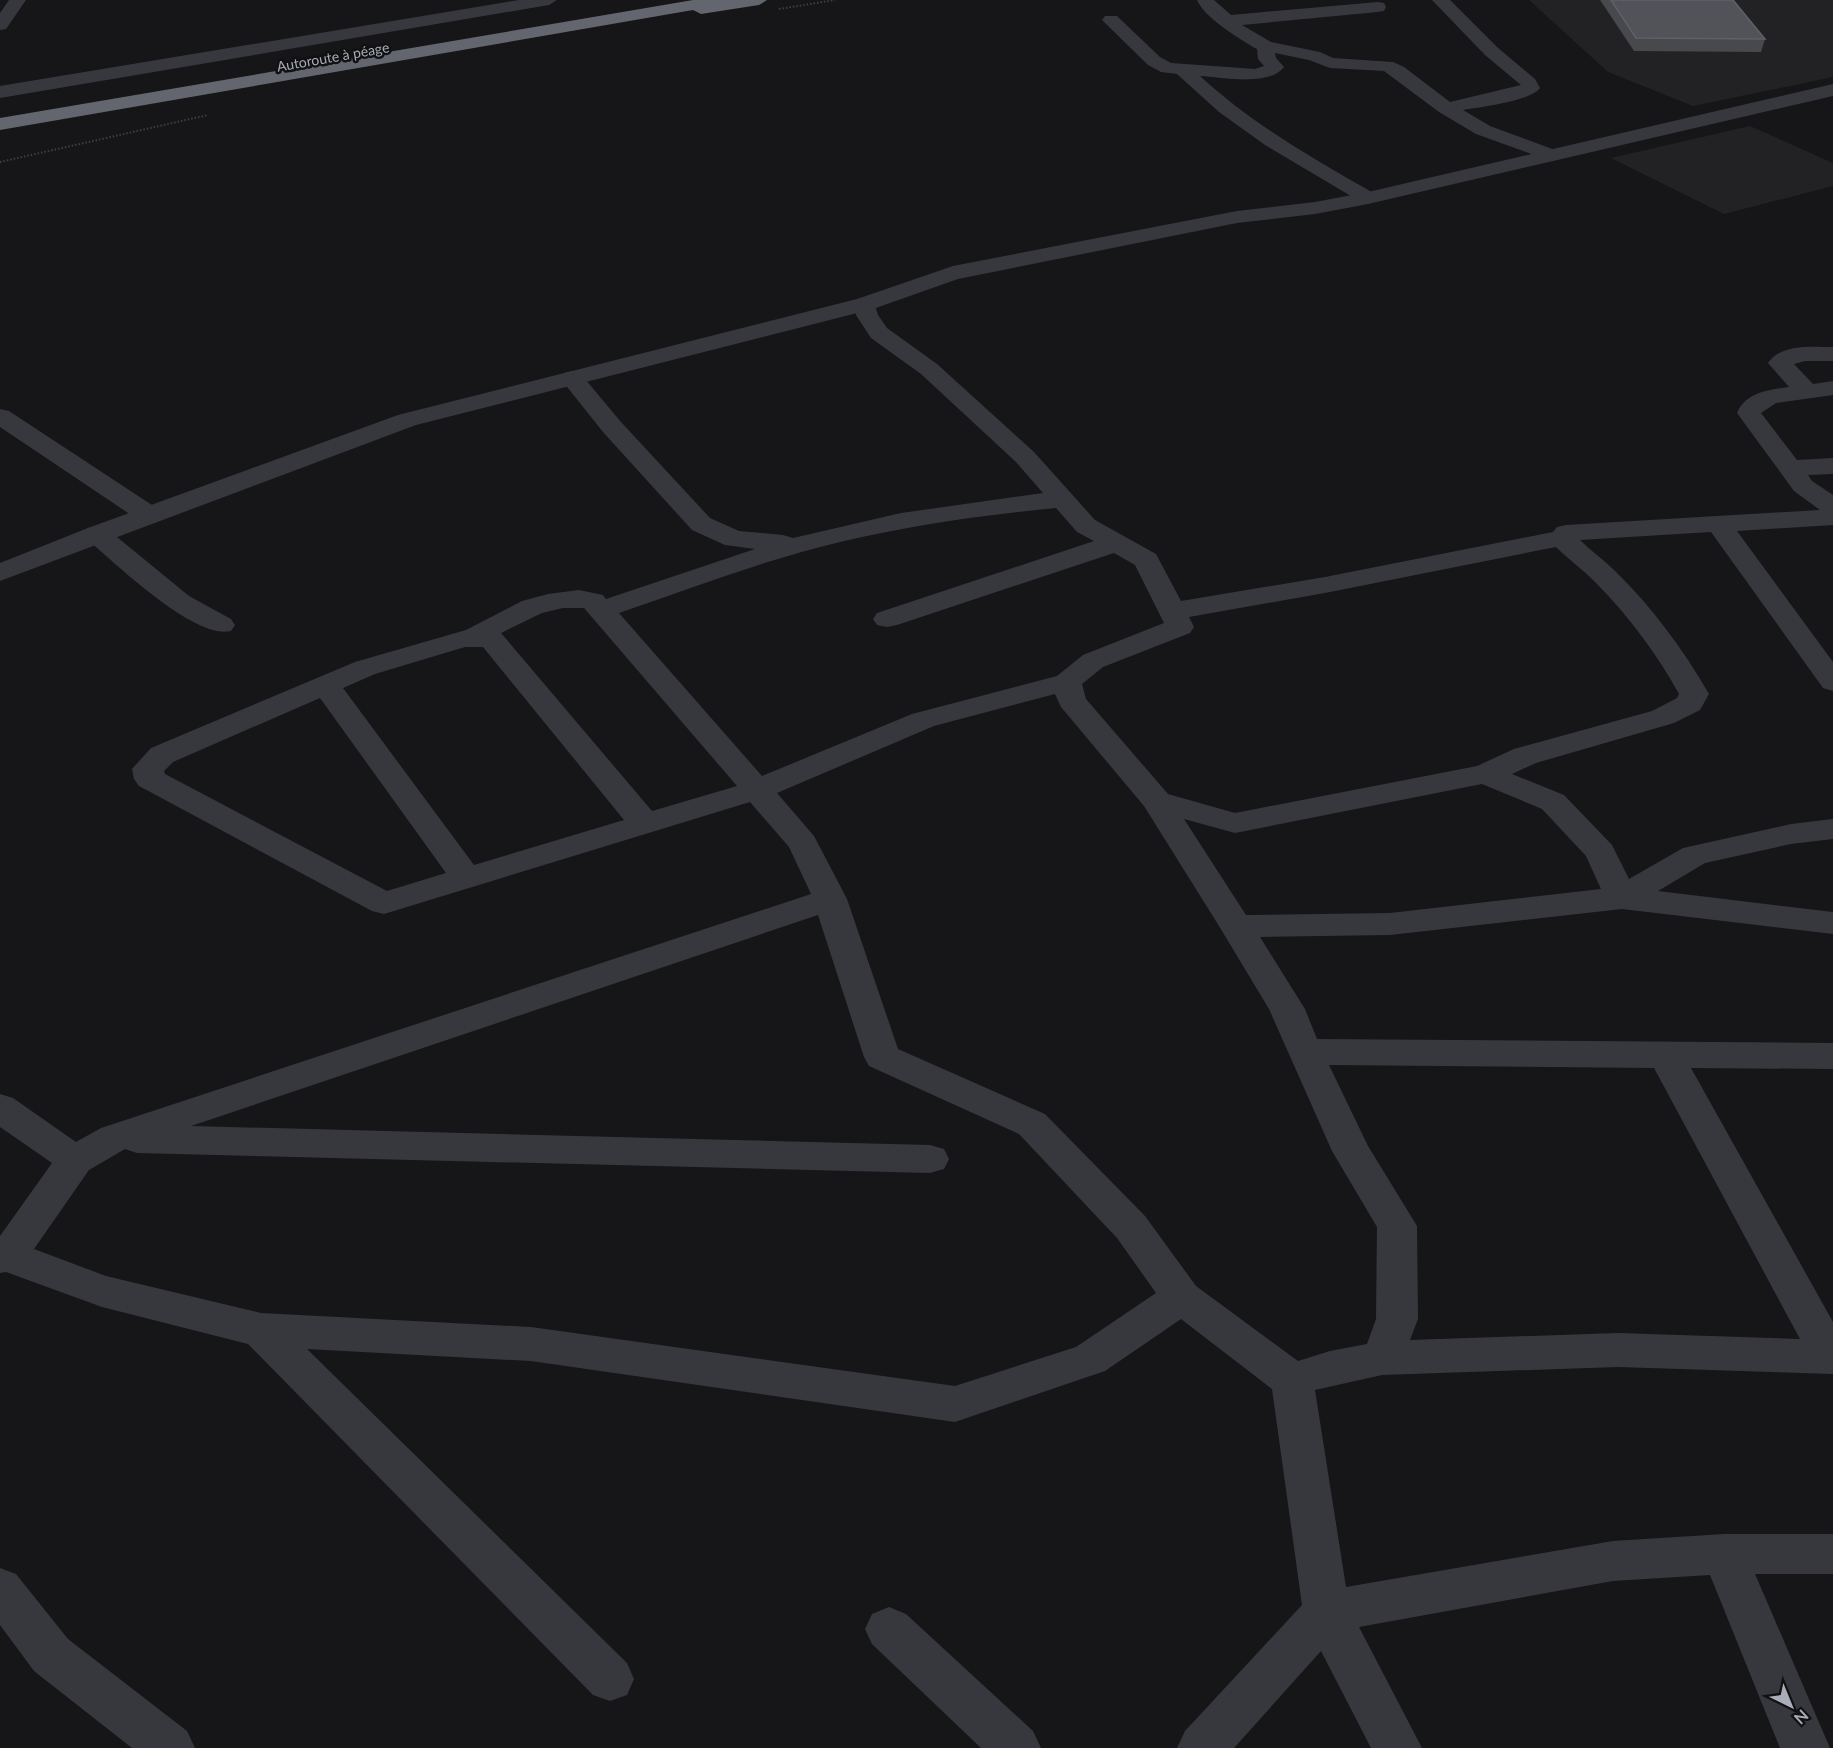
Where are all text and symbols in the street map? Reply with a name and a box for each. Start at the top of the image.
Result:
street label: Autoroute à péage [275,38,390,75]
north arrow [1761,1676,1821,1736]
text: N [1791,1706,1813,1728]

